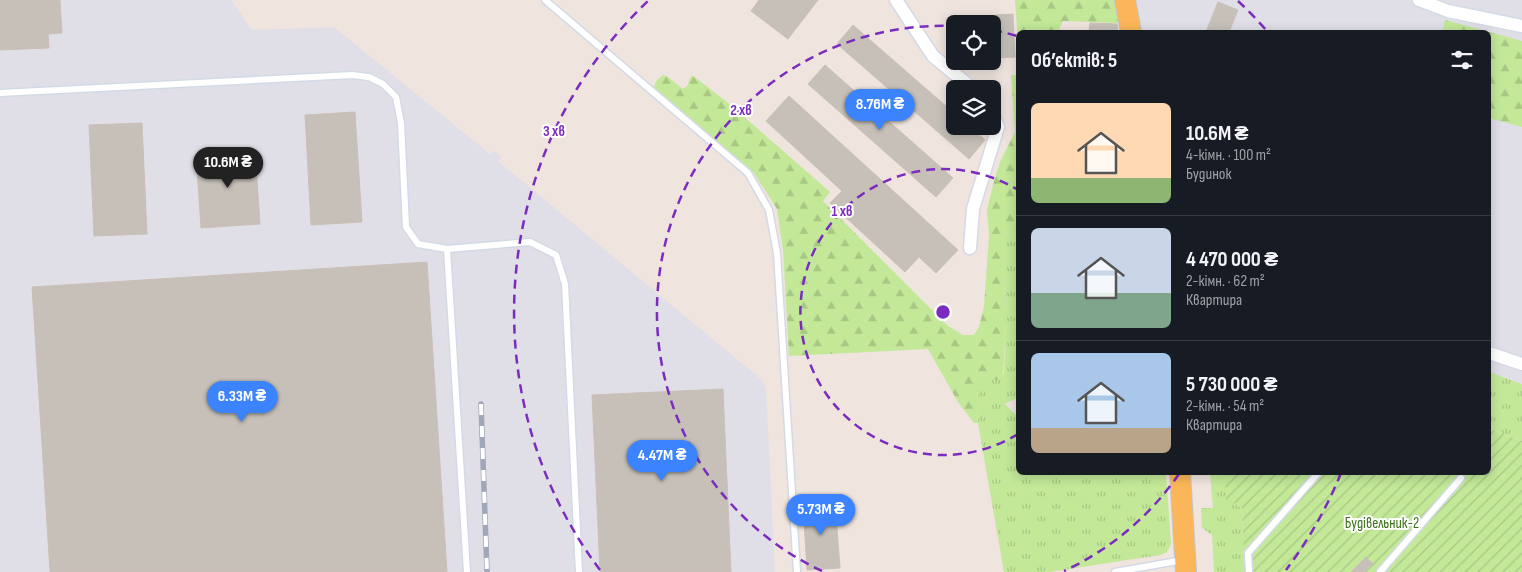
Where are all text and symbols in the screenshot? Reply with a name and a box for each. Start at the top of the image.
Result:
map controls [946,15,1001,135]
button: locate [946,15,1001,70]
icon: filters [1448,46,1476,74]
text: Об’єктів: 5 [1031,48,1117,73]
button: layers [946,80,1001,135]
pin: 8.76M ₴ [834,88,926,131]
text: 8.76M ₴ [856,95,904,114]
text: 2 хв [730,101,752,120]
text: 10.6M ₴ [1186,121,1249,146]
text: 3 хв [543,122,565,141]
icon: home [1071,123,1131,183]
pin: 10.6M ₴ [182,146,274,189]
text: 4-кімн. · 100 m² [1186,146,1271,165]
text: 10.6M ₴ [204,153,252,172]
text: Будинок [1186,165,1232,184]
text: 1 хв [831,202,853,221]
text: 4 470 000 ₴ [1186,247,1278,272]
icon: home [1071,248,1131,308]
text: 2-кімн. · 62 m² [1186,272,1265,291]
text: Квартира [1186,291,1242,310]
centre of rings [934,303,952,321]
text: 5 730 000 ₴ [1186,372,1278,397]
icon: home [1071,373,1131,433]
pin: 6.33M ₴ [196,380,288,423]
text: 6.33M ₴ [218,387,266,406]
text: 2-кімн. · 54 m² [1186,397,1264,416]
text: Квартира [1186,416,1242,435]
pin: 4.47M ₴ [616,440,708,482]
text: 4.47M ₴ [638,446,686,465]
pin: 5.73M ₴ [775,494,867,536]
text: 5.73M ₴ [797,500,845,519]
park label: Будівельник-2 [1345,514,1419,533]

